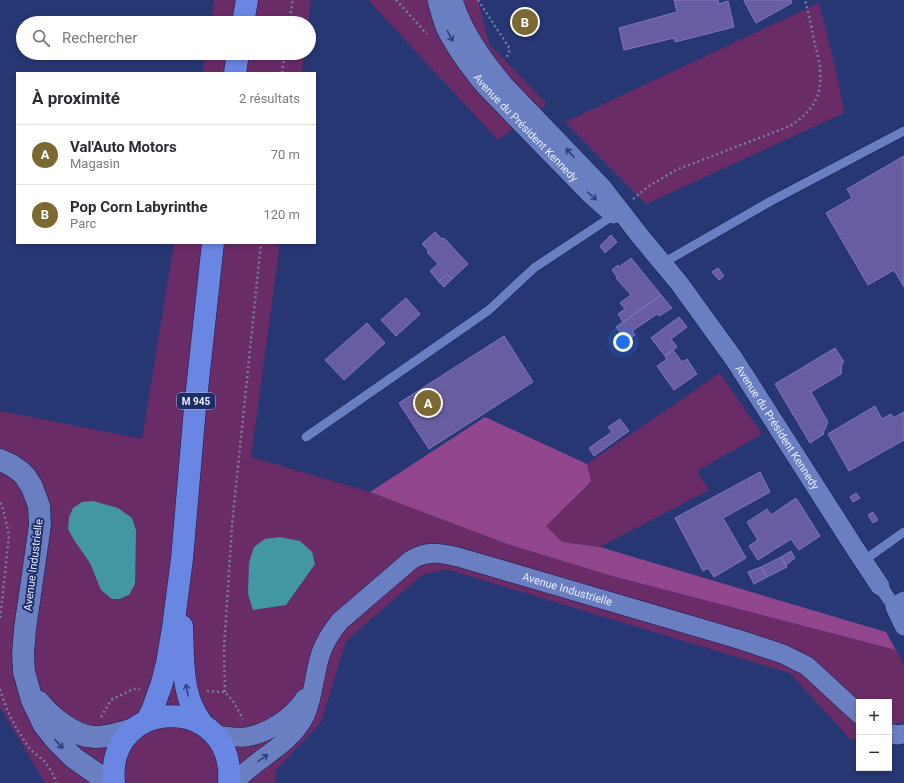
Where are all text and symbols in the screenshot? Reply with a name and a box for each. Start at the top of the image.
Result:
pin: B [512,7,538,37]
search box [16,16,316,60]
icon: search [30,27,52,49]
text: Rechercher [62,29,137,47]
one-way arrow [447,30,455,42]
street label: Avenue du Président Kennedy [471,71,581,185]
text: À proximité [32,88,120,108]
text: 2 résultats [239,91,300,106]
text: Val'Auto Motors [70,138,177,156]
text: A [41,147,49,162]
text: 70 m [271,147,300,162]
one-way arrow [565,148,575,158]
text: Magasin [70,156,120,171]
one-way arrow [587,191,597,200]
text: Pop Corn Labyrinthe [70,198,208,216]
text: B [41,207,49,222]
text: 120 m [263,207,300,222]
text: Parc [70,216,96,231]
your location [613,332,633,352]
street label: Avenue du Président Kennedy [733,363,822,493]
pin: A [415,388,441,418]
road number: M 945 [177,393,215,409]
street label: Avenue Industrielle [21,518,46,612]
street label: Avenue Industrielle [521,570,614,609]
one-way arrow [183,684,191,697]
map controls [856,699,892,771]
button: + [856,699,892,735]
button: − [856,735,892,771]
one-way arrow [55,739,64,749]
one-way arrow [258,754,269,762]

